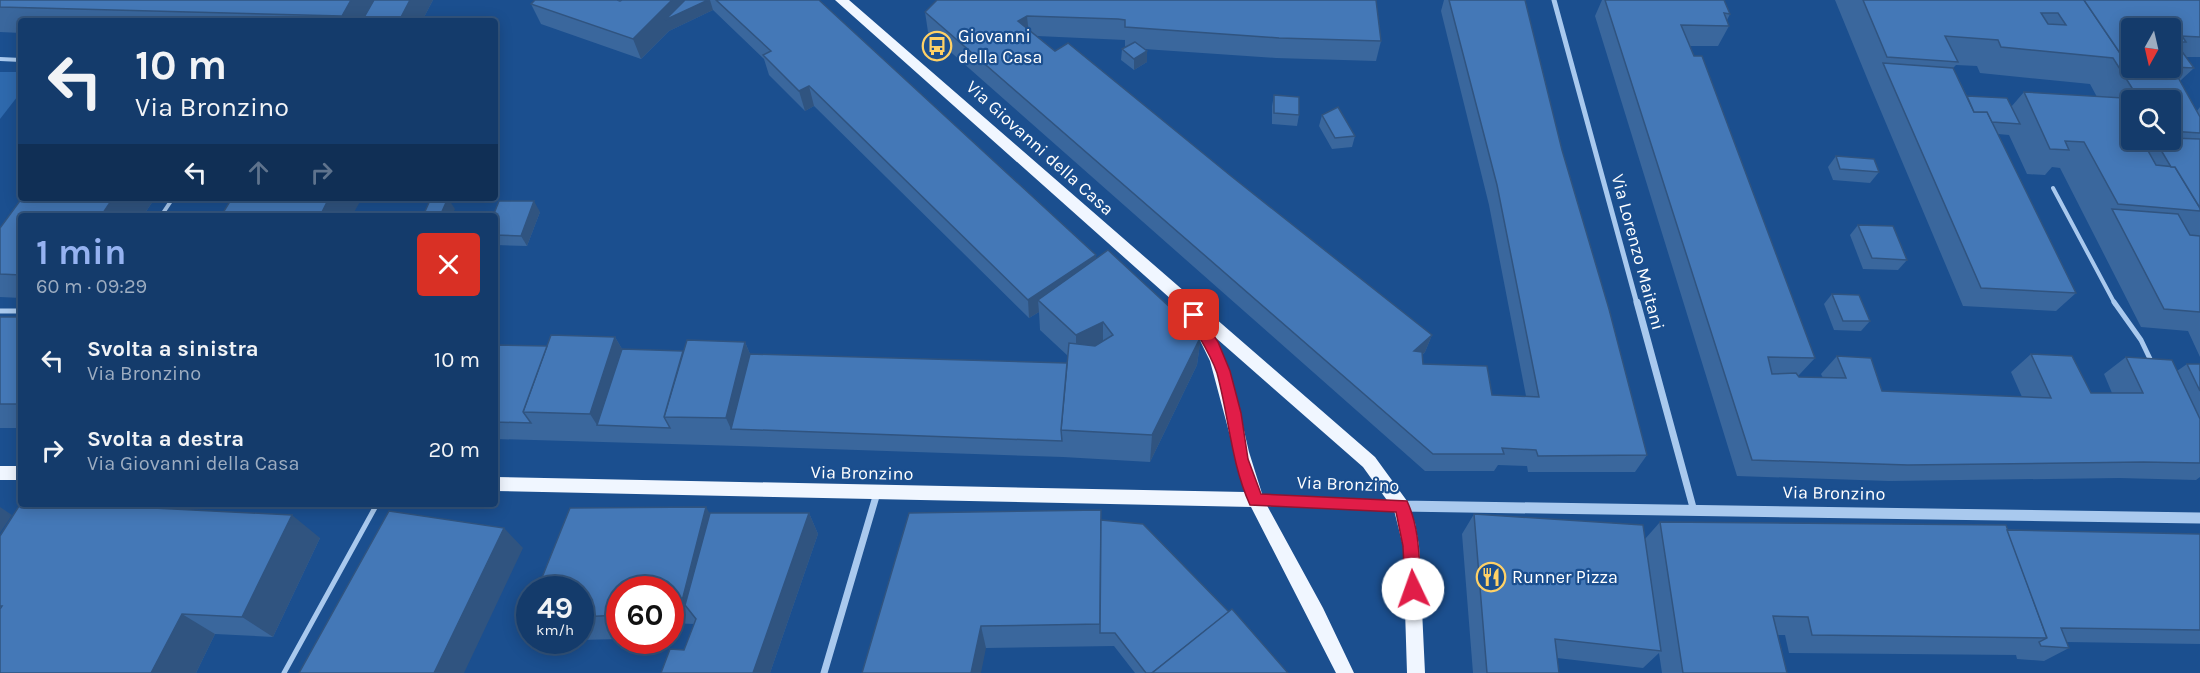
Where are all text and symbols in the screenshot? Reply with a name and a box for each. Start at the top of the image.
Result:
north arrow [2121,18,2181,78]
map controls [2121,18,2181,150]
place label: Giovanni della Casa [958,25,1042,68]
bus stop icon: Giovanni della Casa [921,30,953,62]
text: 10 m [135,40,227,90]
icon: left [36,42,114,120]
street label: Via Giovanni della Casa [962,76,1118,220]
button: search [2121,90,2181,150]
text: Via Bronzino [135,91,289,123]
icon: left [179,156,212,189]
icon: ahead [242,156,275,189]
icon: right [305,156,338,189]
street label: Via Lorenzo Maitani [1607,172,1669,332]
text: 1 min [36,231,126,273]
button: close [417,233,480,296]
text: 60 m · 09:29 [36,275,147,298]
pin [1168,289,1219,340]
icon: arrive [1177,298,1210,331]
text: Svolta a sinistra [87,336,259,362]
icon: left [36,344,69,377]
text: 10 m [434,347,480,373]
text: Via Bronzino [87,362,201,385]
text: Svolta a destra [87,426,244,452]
icon: right [36,434,69,467]
text: 20 m [428,437,480,463]
text: Via Giovanni della Casa [87,452,300,475]
street label: Via Bronzino [810,461,914,485]
street label: Via Bronzino [1296,471,1400,497]
street label: Via Bronzino [1782,481,1886,505]
position arrow [1381,557,1445,621]
restaurant icon: Runner Pizza [1475,561,1507,593]
place label: Runner Pizza [1512,566,1618,588]
speed limit sign: 60 [606,576,684,654]
text: 49 [537,590,573,626]
text: km/h [536,621,574,639]

